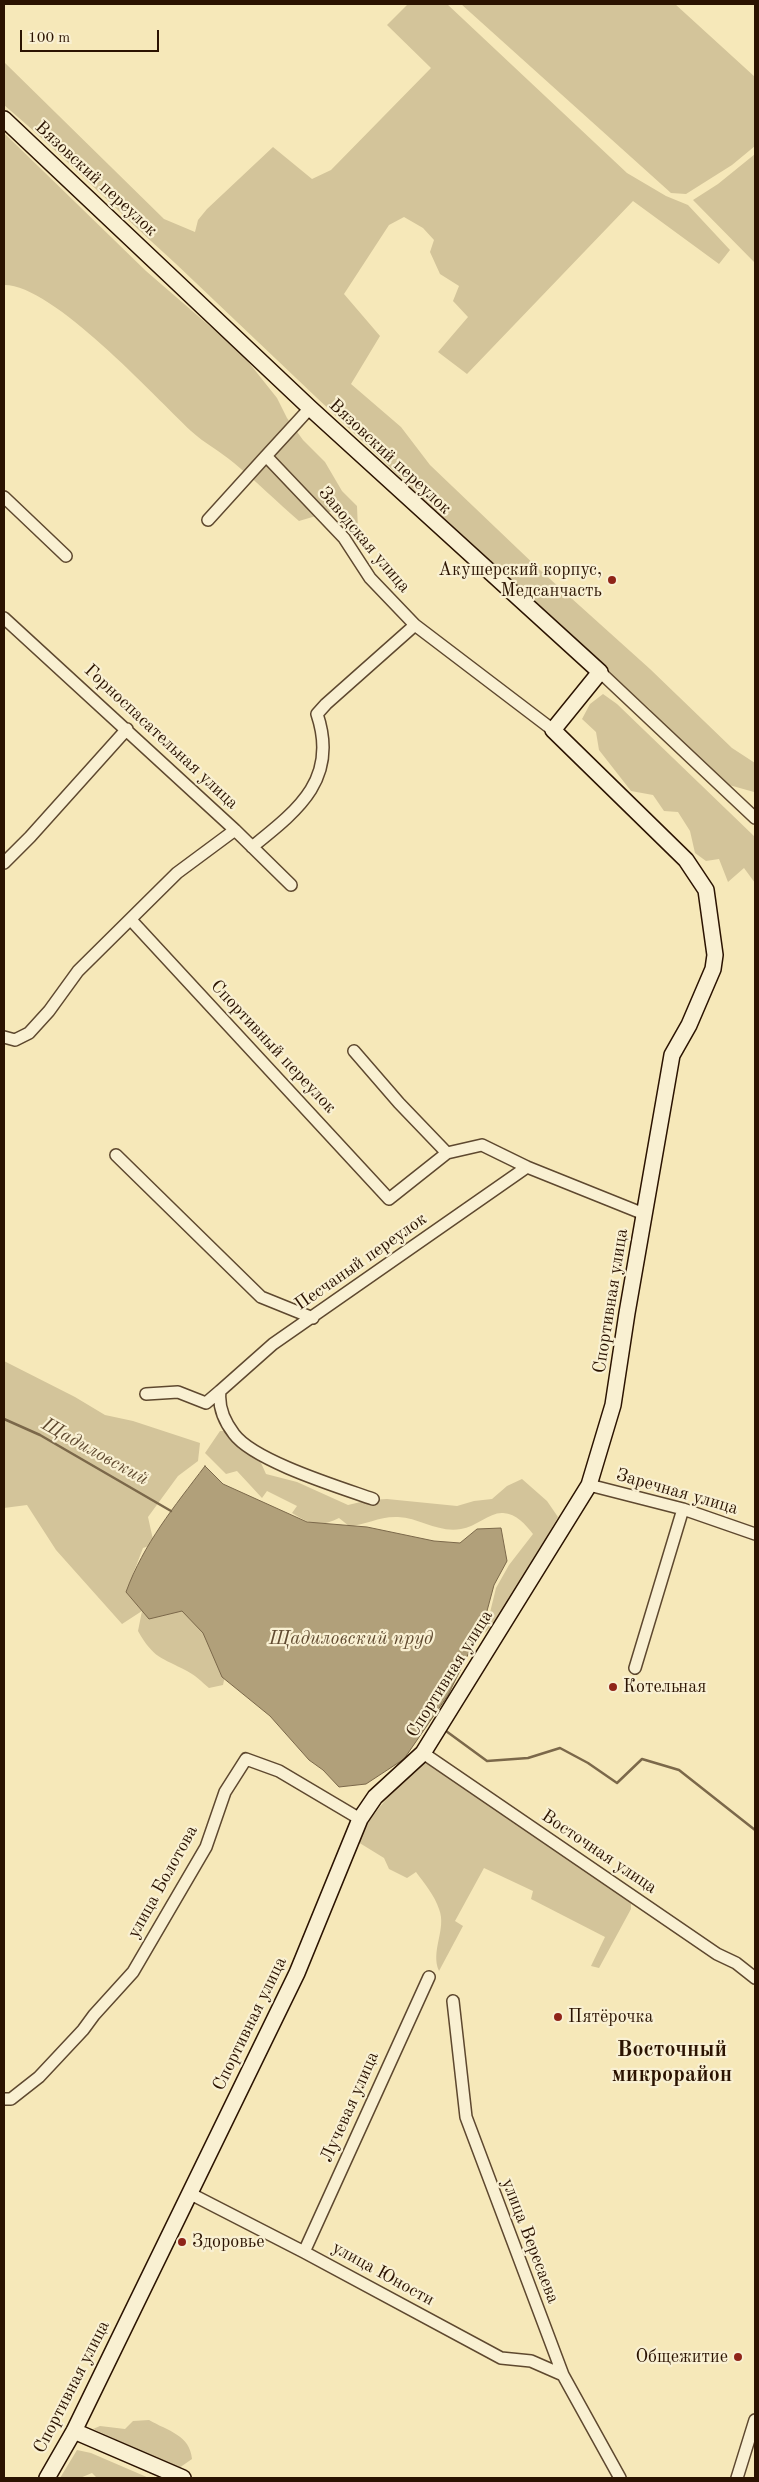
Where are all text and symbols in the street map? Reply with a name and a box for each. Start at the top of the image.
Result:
scale bar [22,20,161,52]
text: 100 m [28,31,70,46]
street label: Вязовский переулок [30,117,162,241]
street label: Вязовский переулок [324,395,456,519]
street label: Заводская улица [313,482,415,598]
place label: Акушерский корпус, Медсанчасть [438,559,602,602]
marker: Акушерский корпус, Медсанчасть [606,574,618,586]
street label: Горноспасательная улица [79,660,243,814]
street label: Спортивный переулок [206,976,340,1118]
street label: Песчаный переулок [291,1208,431,1316]
street label: Спортивная улица [589,1227,633,1375]
water label: Щадиловский [37,1413,153,1491]
street label: Заречная улица [613,1464,741,1520]
street label: Спортивная улица [402,1606,498,1742]
water label: Щадиловский пруд [269,1628,433,1650]
place label: Котельная [623,1676,706,1698]
marker: Котельная [607,1681,619,1693]
street label: Восточная улица [537,1805,661,1899]
street label: улица Болотова [123,1822,203,1942]
street label: Спортивная улица [208,1954,292,2094]
place label: Пятёрочка [568,2006,653,2028]
marker: Пятёрочка [552,2011,564,2023]
district label: Восточный микрорайон [612,2037,732,2088]
street label: Лучевая улица [316,2048,384,2166]
street label: улица Вересаева [496,2176,564,2306]
place label: Здоровье [192,2231,265,2253]
marker: Здоровье [176,2236,188,2248]
street label: улица Юности [328,2237,438,2311]
street label: Спортивная улица [29,2317,115,2457]
place label: Общежитие [635,2346,728,2368]
marker: Общежитие [732,2351,744,2363]

